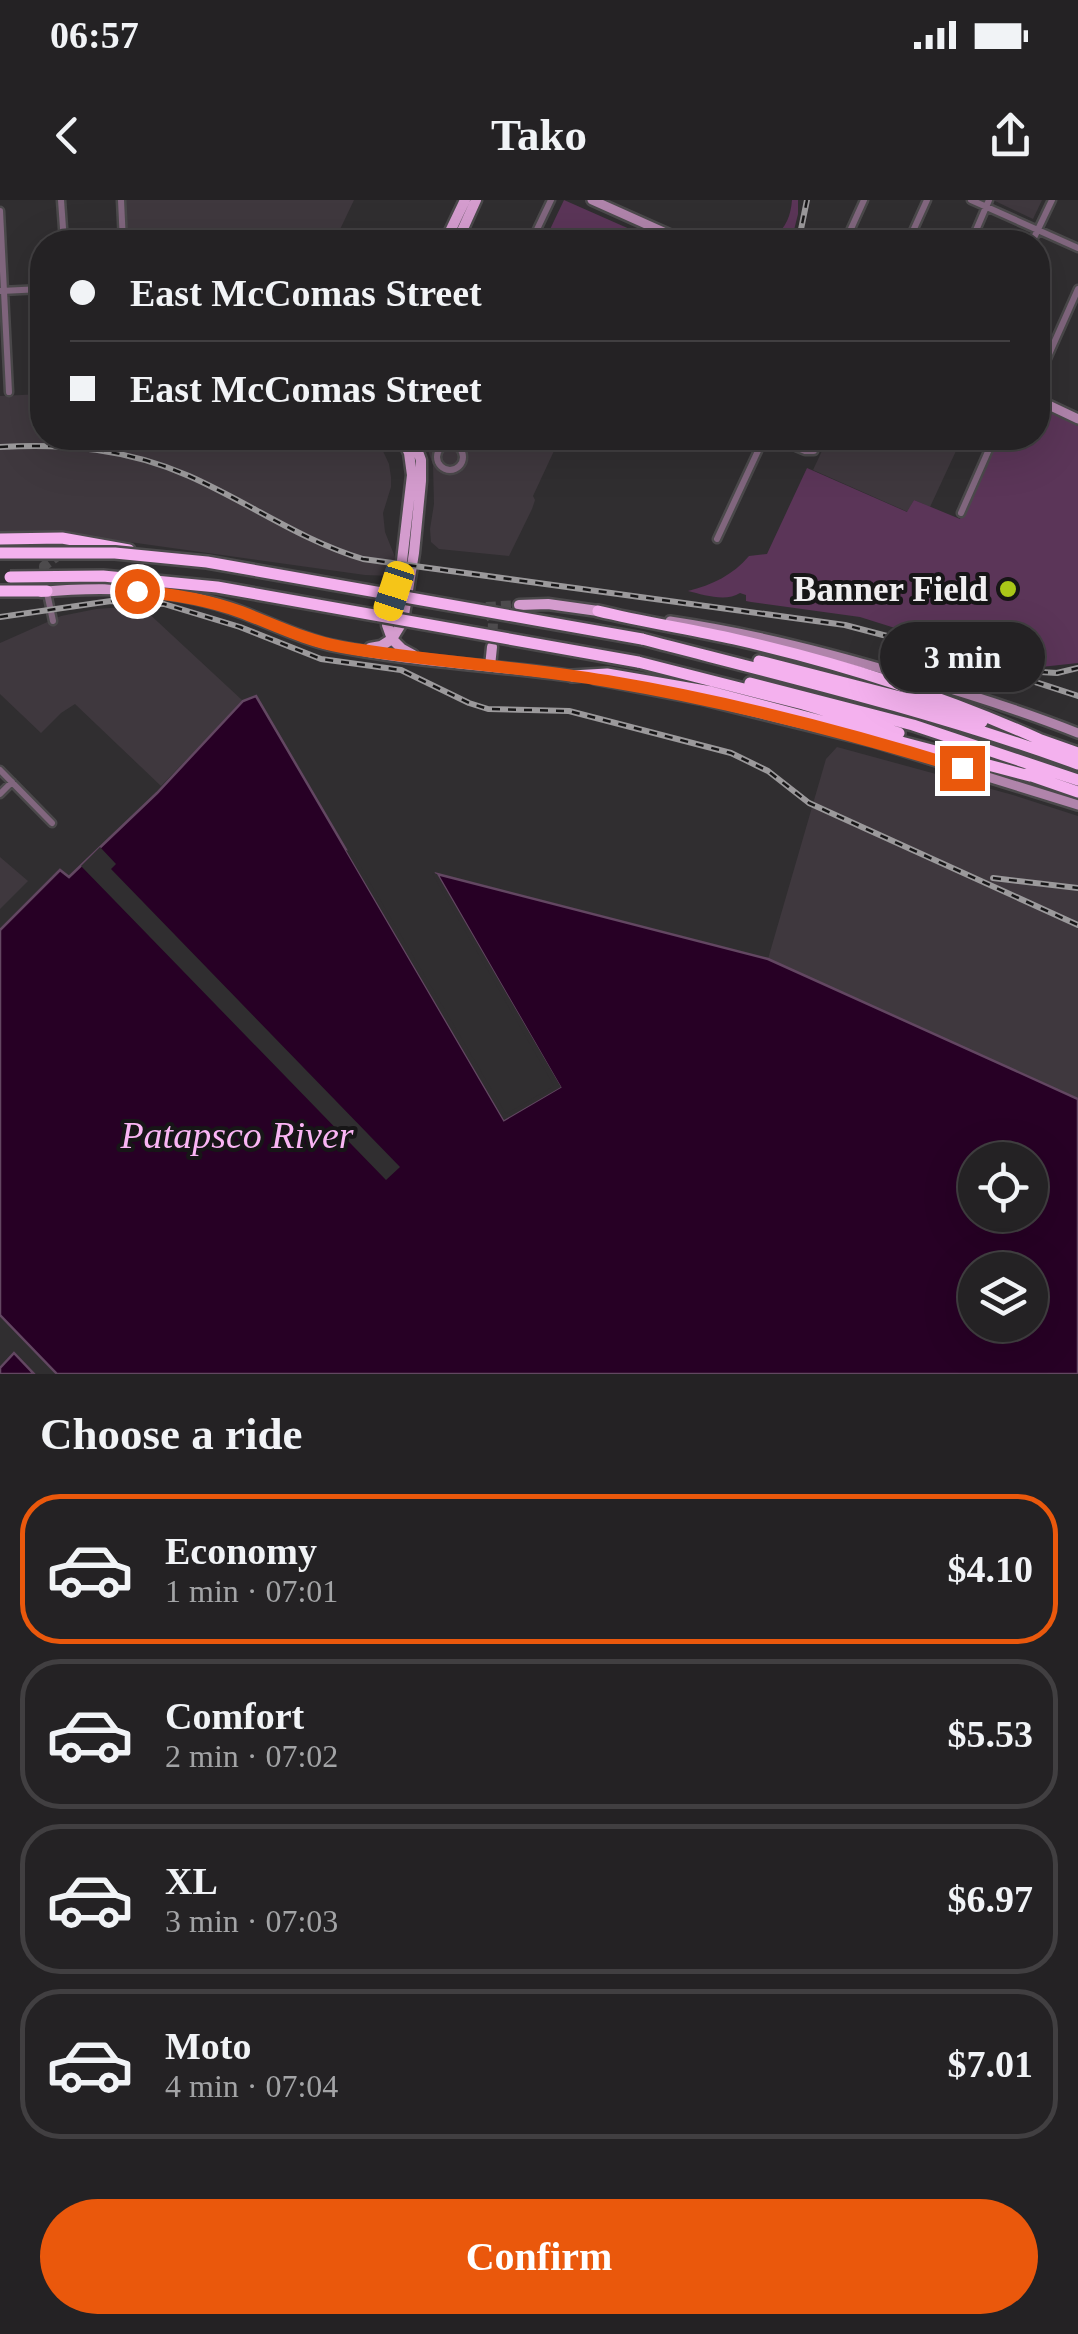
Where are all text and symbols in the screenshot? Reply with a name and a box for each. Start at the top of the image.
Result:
text: 06:57 [50,14,139,56]
icon: back [40,108,95,163]
icon: share [983,108,1038,163]
text: Tako [491,110,587,160]
text: East McComas Street [130,272,482,314]
text: East McComas Street [130,368,482,410]
car [370,558,418,624]
route start [115,569,160,614]
place label: Banner Field [793,570,989,609]
marker: Banner Field [997,578,1019,600]
callout: 3 min [880,623,1044,693]
text: 3 min [924,639,1001,675]
route end [940,746,985,791]
water label: Patapsco River [119,1114,354,1156]
map controls [958,1142,1048,1342]
button: locate [958,1142,1048,1232]
button: layers [958,1252,1048,1342]
text: Choose a ride [40,1409,303,1459]
icon: car [45,1524,135,1614]
text: Economy [165,1530,317,1572]
text: $4.10 [948,1548,1033,1590]
text: 1 min · 07:01 [165,1573,338,1609]
icon: car [45,1689,135,1779]
text: Comfort [165,1695,304,1737]
text: $5.53 [948,1713,1033,1755]
text: 2 min · 07:02 [165,1738,338,1774]
icon: car [45,1854,135,1944]
text: XL [165,1860,218,1902]
text: $6.97 [948,1878,1033,1920]
text: 3 min · 07:03 [165,1903,338,1939]
icon: car [45,2019,135,2109]
text: Moto [165,2025,252,2067]
text: $7.01 [948,2043,1033,2085]
text: 4 min · 07:04 [165,2068,338,2104]
button: Confirm [40,2199,1038,2314]

